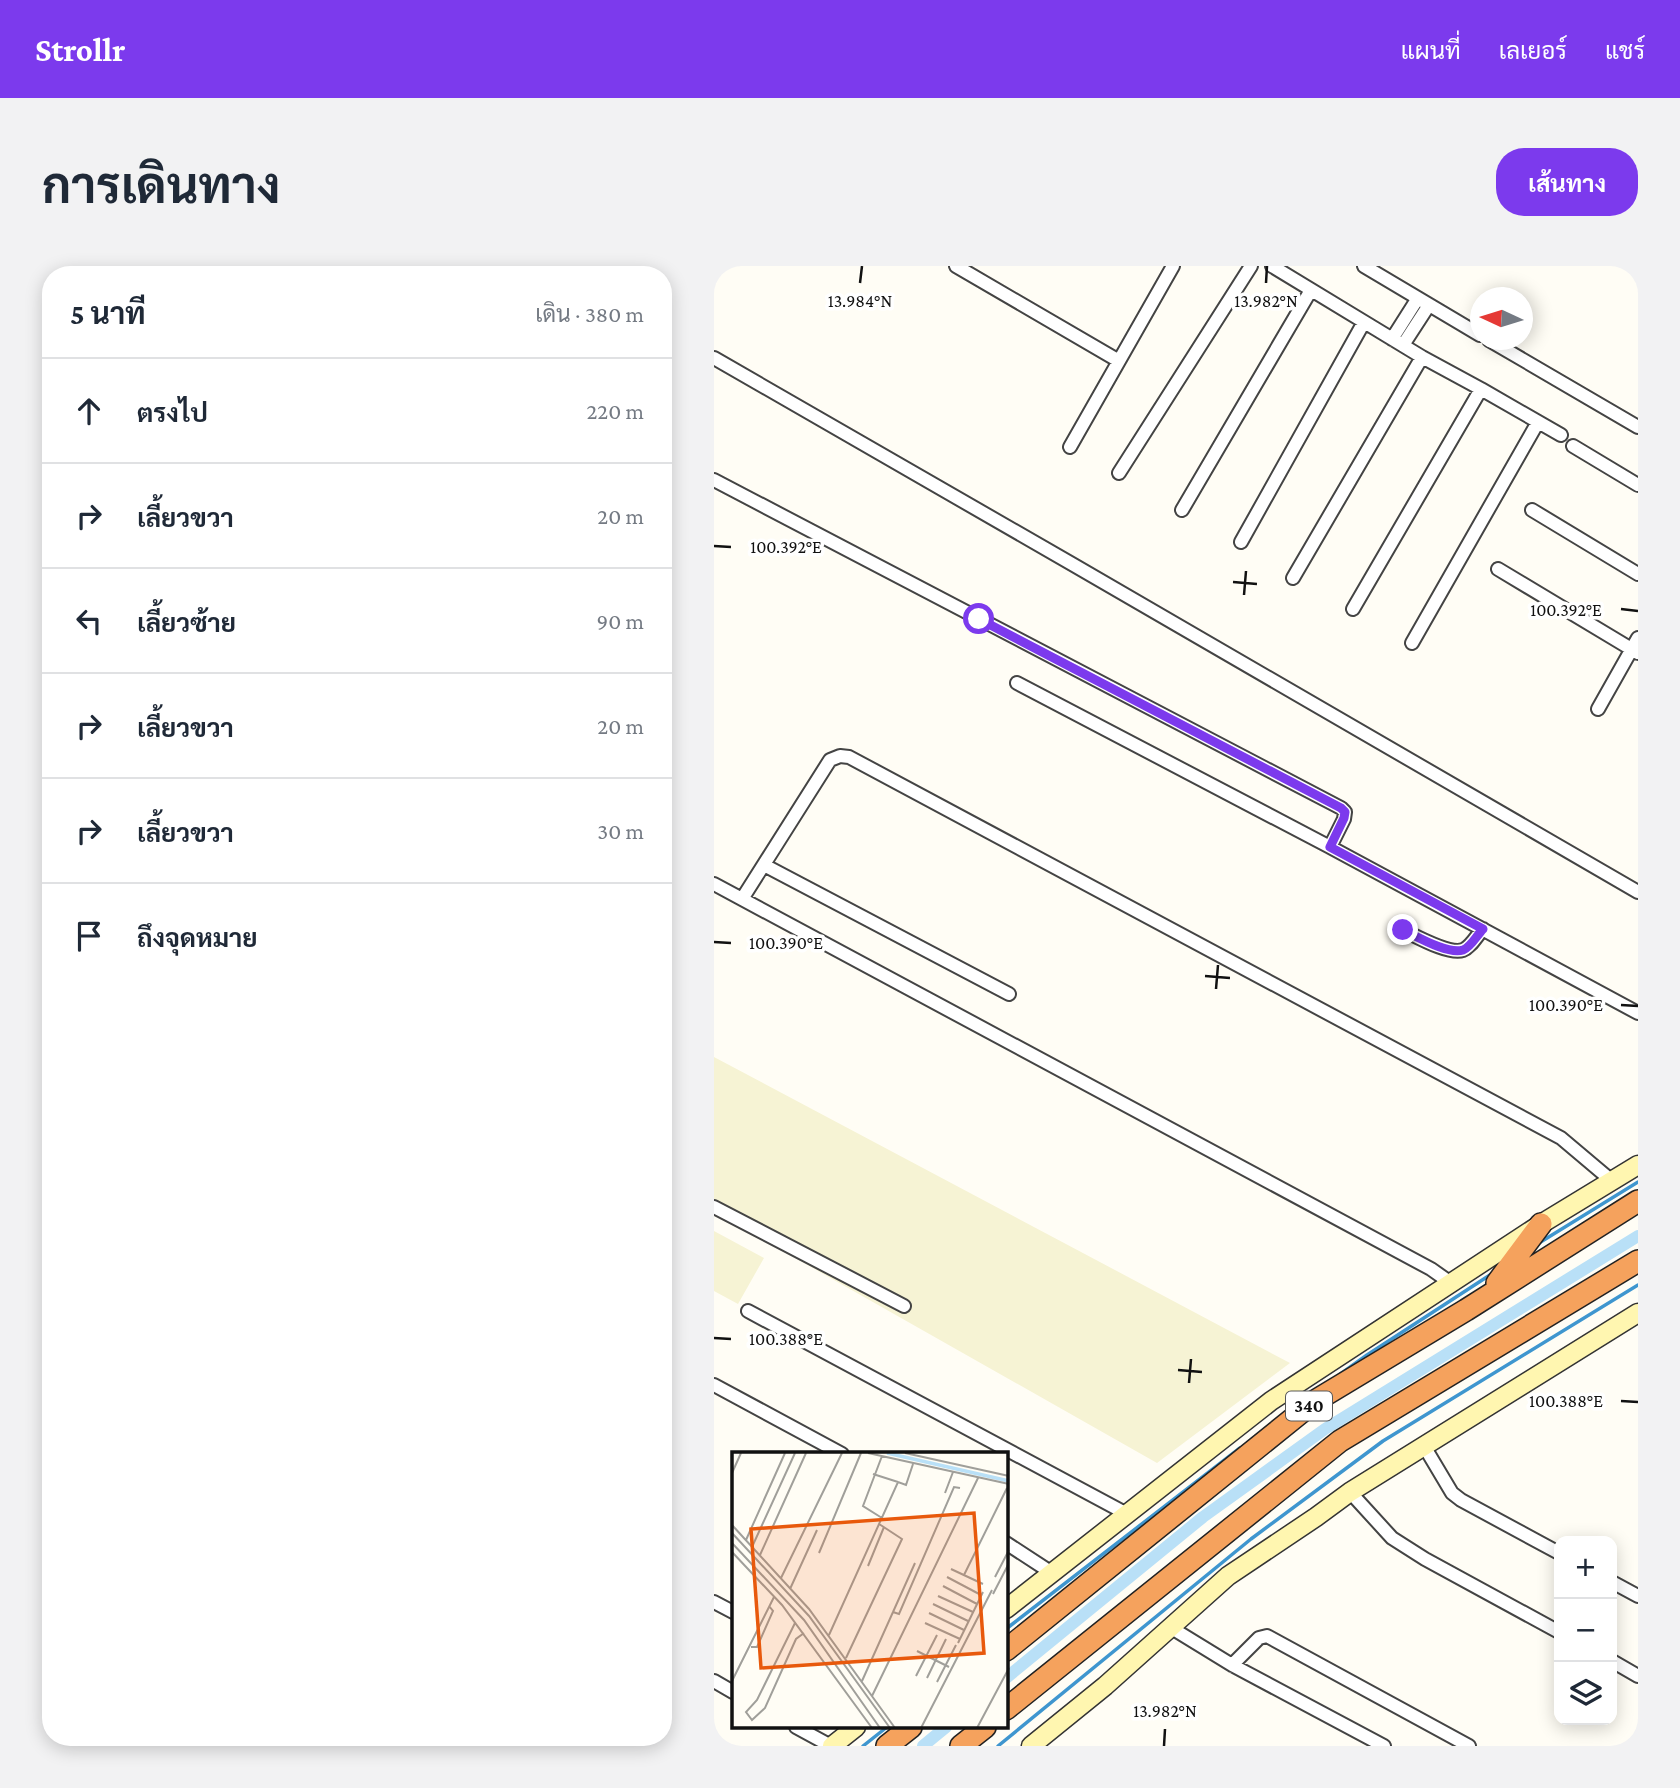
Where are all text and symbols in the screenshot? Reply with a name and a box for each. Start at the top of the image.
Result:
text: Strollr [35,31,125,68]
text: แผนที่ [1401,37,1461,64]
text: เลเยอร์ [1499,37,1567,64]
text: แชร์ [1605,37,1645,64]
button: เส้นทาง [1496,148,1638,216]
text: การเดินทาง [42,159,280,214]
north arrow [1470,287,1533,350]
text: 13.984°N [828,291,892,311]
text: 13.982°N [1234,291,1298,311]
text: 5 นาที [70,297,146,330]
text: เดิน · 380 m [535,301,644,327]
icon: ahead [70,392,108,430]
text: 220 m [586,398,644,424]
text: ตรงไป [137,399,208,428]
icon: right [70,497,108,535]
text: 20 m [597,503,644,529]
text: เลี้ยวขวา [137,504,234,533]
text: 100.392°E [750,537,822,557]
text: 100.392°E [1530,600,1602,620]
icon: left [70,602,108,640]
route start [963,603,994,634]
text: 90 m [597,608,644,634]
text: เลี้ยวซ้าย [137,609,236,638]
icon: right [70,707,108,745]
text: 20 m [597,713,644,739]
text: เลี้ยวขวา [137,714,234,743]
icon: right [70,812,108,850]
text: 30 m [597,818,644,844]
text: เลี้ยวขวา [137,819,234,848]
route end [1387,914,1418,945]
icon: arrive [70,917,108,955]
text: ถึงจุดหมาย [137,924,258,953]
text: 100.390°E [749,933,823,953]
text: 100.390°E [1529,995,1603,1015]
text: 100.388°E [749,1329,823,1349]
text: 100.388°E [1529,1391,1603,1411]
road number: 340 [1286,1392,1332,1420]
inset map [732,1452,1008,1728]
map controls [1554,1536,1617,1725]
button: + [1554,1536,1617,1599]
button: − [1554,1599,1617,1662]
button: layers [1554,1662,1617,1725]
text: 13.982°N [1133,1701,1197,1721]

